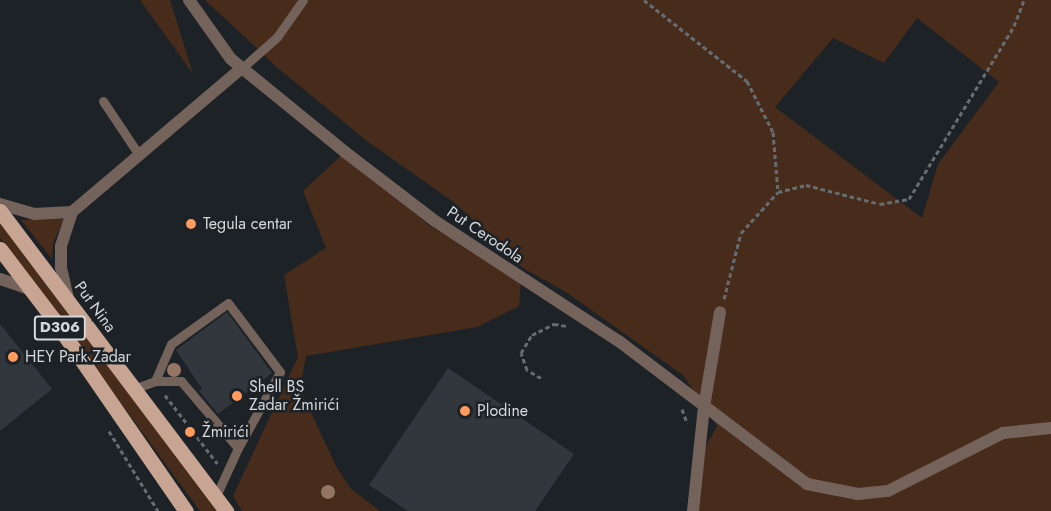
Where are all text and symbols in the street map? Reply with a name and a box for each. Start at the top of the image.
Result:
street label: Put Cerodola [443,202,527,268]
place label: Tegula centar [203,214,292,234]
marker: Tegula centar [184,217,198,231]
street label: Put Nina [70,278,120,336]
road number: D306 [33,316,87,340]
place label: HEY Park Zadar [25,347,131,367]
marker: HEY Park Zadar [6,350,20,364]
place label: Shell BS Zadar Žmirići [249,377,339,415]
marker: Shell BS Zadar Žmirići [230,389,244,403]
place label: Plodine [477,401,528,421]
marker: Plodine [458,404,472,418]
place label: Žmirići [202,422,249,442]
marker: Žmirići [183,425,197,439]

